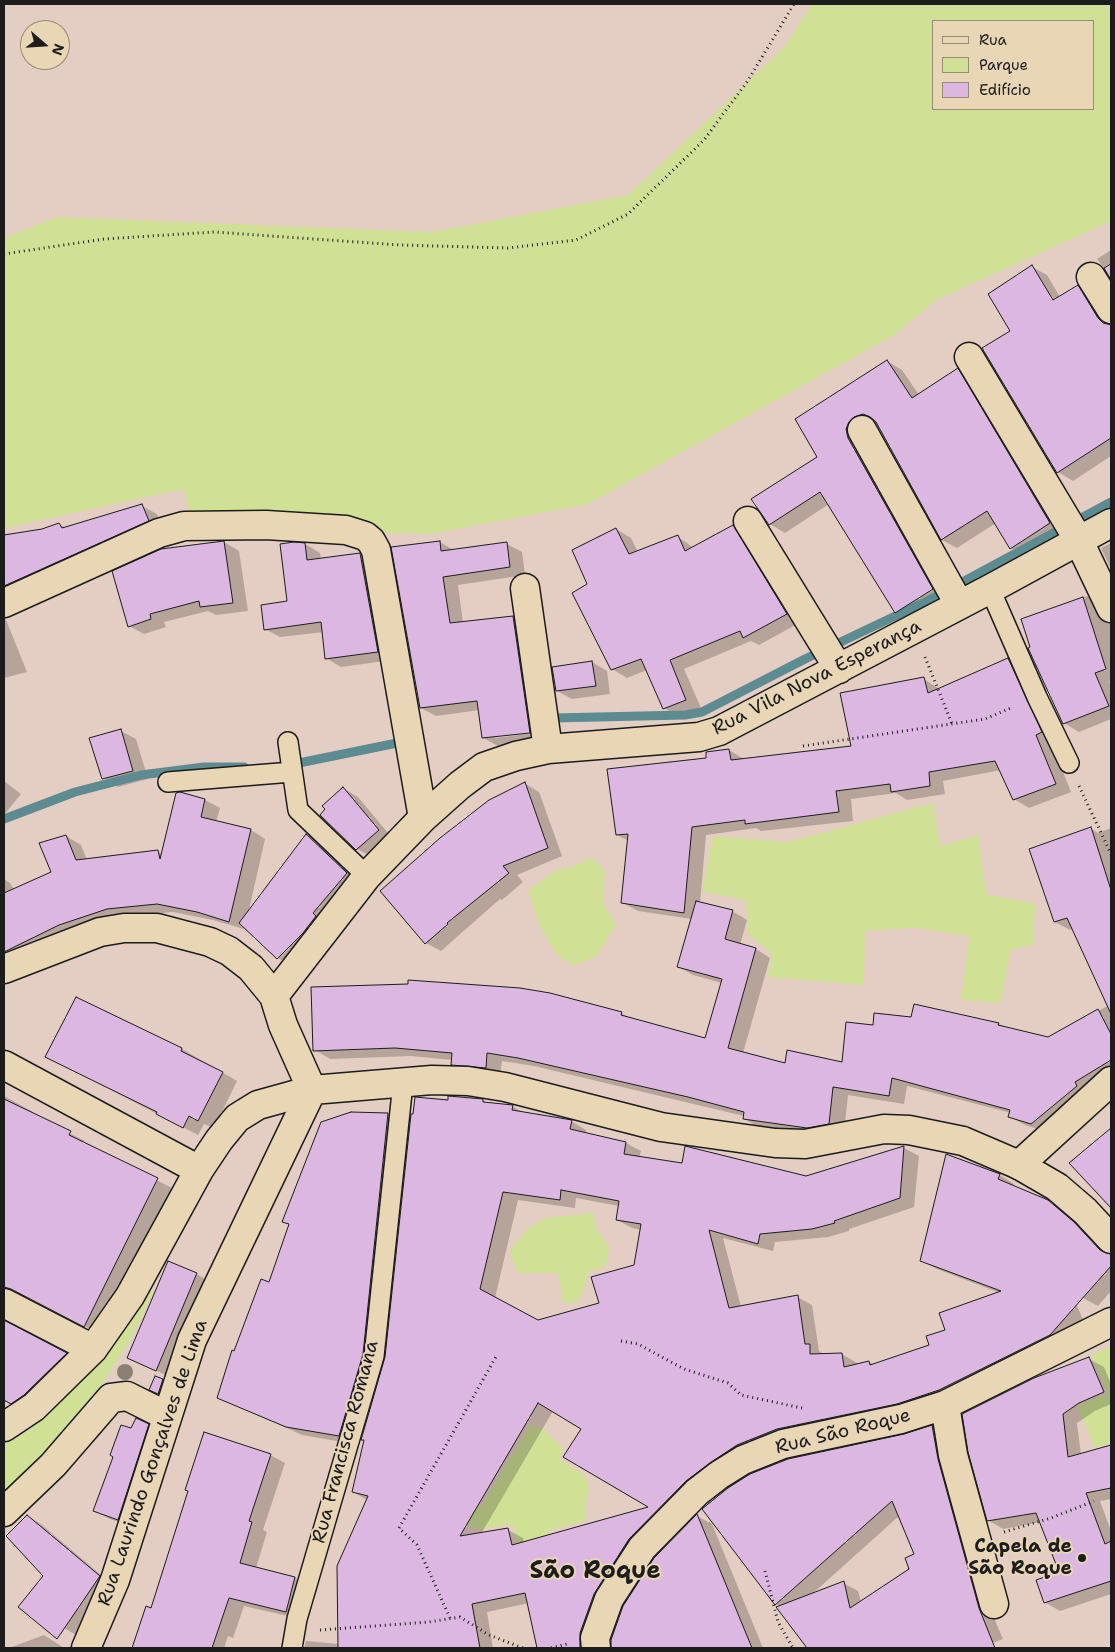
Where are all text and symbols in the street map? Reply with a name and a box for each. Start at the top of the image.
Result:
north arrow [20,20,70,70]
legend [932,20,1095,110]
text: Rua [979,30,1007,50]
text: N [48,41,69,58]
text: Parque [979,55,1028,75]
text: Edifício [979,80,1031,100]
street label: Rua Vila Nova Esperança [709,615,925,741]
street label: Rua Laurindo Gonçalves de Lima [93,1317,213,1609]
street label: Rua Francisca Romana [308,1338,384,1546]
street label: Rua São Roque [773,1404,913,1460]
place label: Capela de São Roque [968,1536,1072,1580]
marker: Capela de São Roque [1076,1552,1088,1564]
district label: São Roque [529,1558,661,1586]

